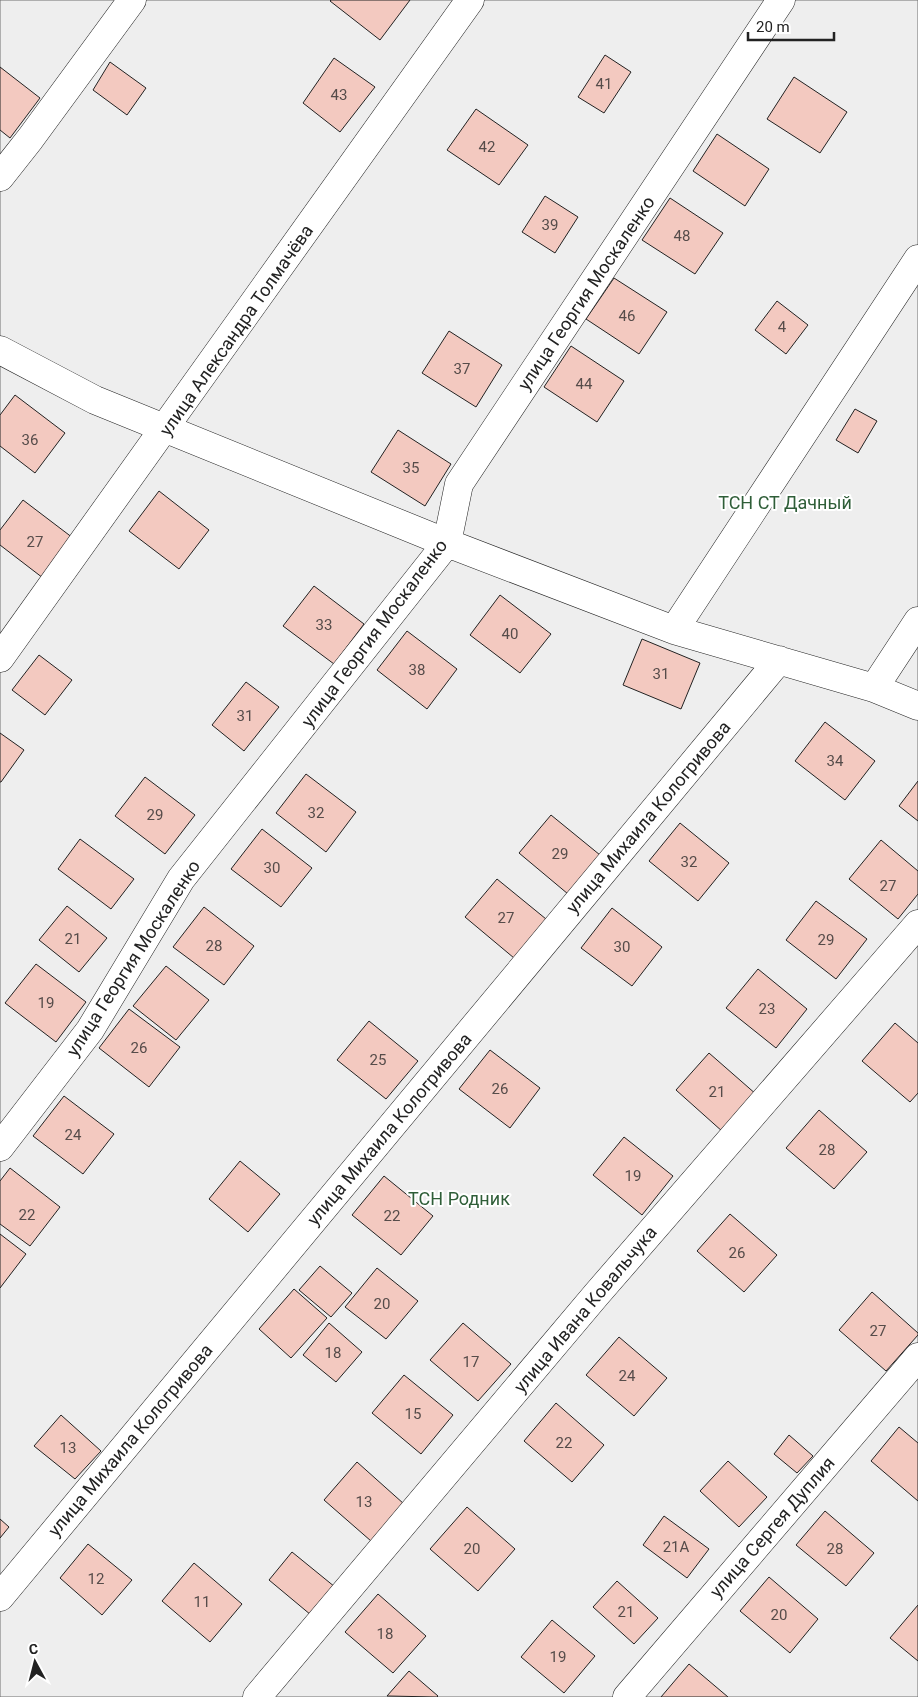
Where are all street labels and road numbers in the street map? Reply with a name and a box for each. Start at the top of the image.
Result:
street label: улица Георгия Москаленко [513,192,659,394]
street label: улица Александра Толмачёва [155,220,317,440]
street label: улица Георгия Москаленко [297,535,451,731]
street label: улица Михаила Кологривова [561,717,735,917]
street label: улица Георгия Москаленко [62,856,204,1060]
street label: улица Михаила Кологривова [302,1029,476,1229]
street label: улица Ивана Ковальчука [509,1222,661,1396]
street label: улица Михаила Кологривова [43,1340,217,1540]
street label: улица Сергея Дуплия [705,1452,839,1602]

